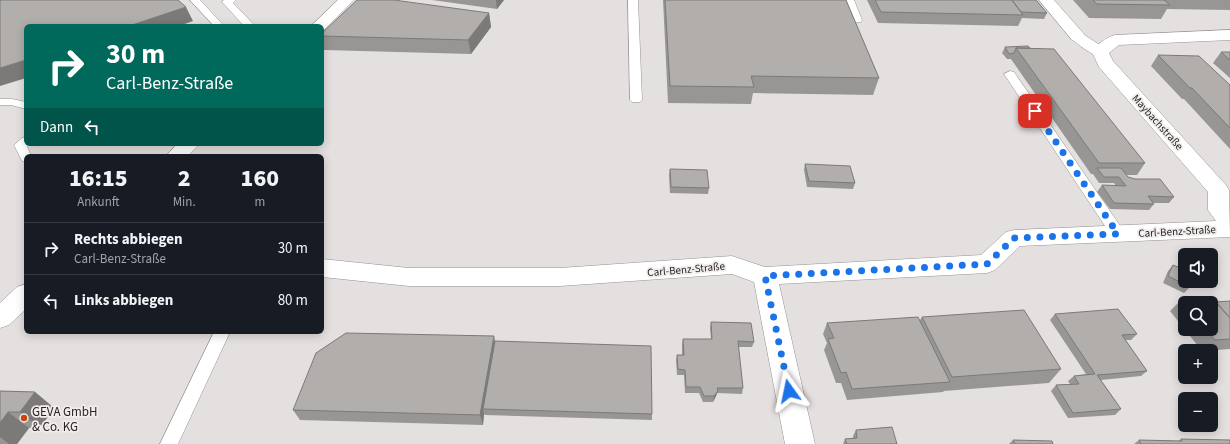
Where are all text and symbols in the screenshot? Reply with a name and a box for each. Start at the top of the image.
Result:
text: 30 m [106,34,165,74]
icon: right [40,40,92,92]
text: Carl-Benz-Straße [106,71,233,96]
street label: Maybachstraße [1129,91,1187,154]
pin [1018,94,1052,128]
icon: arrive [1024,100,1046,122]
icon: left [81,116,103,138]
text: Dann [40,117,73,138]
text: 16:15 [69,161,128,196]
text: 2 [178,161,191,196]
text: 160 [241,161,279,196]
text: Ankunft [77,193,119,211]
text: Min. [173,193,196,211]
text: m [254,193,265,211]
street label: Carl-Benz-Straße [1138,222,1217,241]
text: Rechts abbiegen [74,229,183,250]
icon: right [40,238,62,260]
text: 30 m [278,238,308,259]
map controls [1178,248,1218,432]
button: sound [1178,248,1218,288]
text: Carl-Benz-Straße [74,250,166,268]
street label: Carl-Benz-Straße [647,259,726,280]
icon: left [40,290,62,312]
text: Links abbiegen [74,290,173,311]
text: 80 m [278,290,308,311]
button: search [1178,296,1218,336]
button: + [1178,344,1218,384]
position arrow [768,370,810,412]
button: − [1178,392,1218,432]
place label: GEVA GmbH & Co. KG [32,403,98,436]
marker: GEVA GmbH & Co. KG [19,413,29,423]

